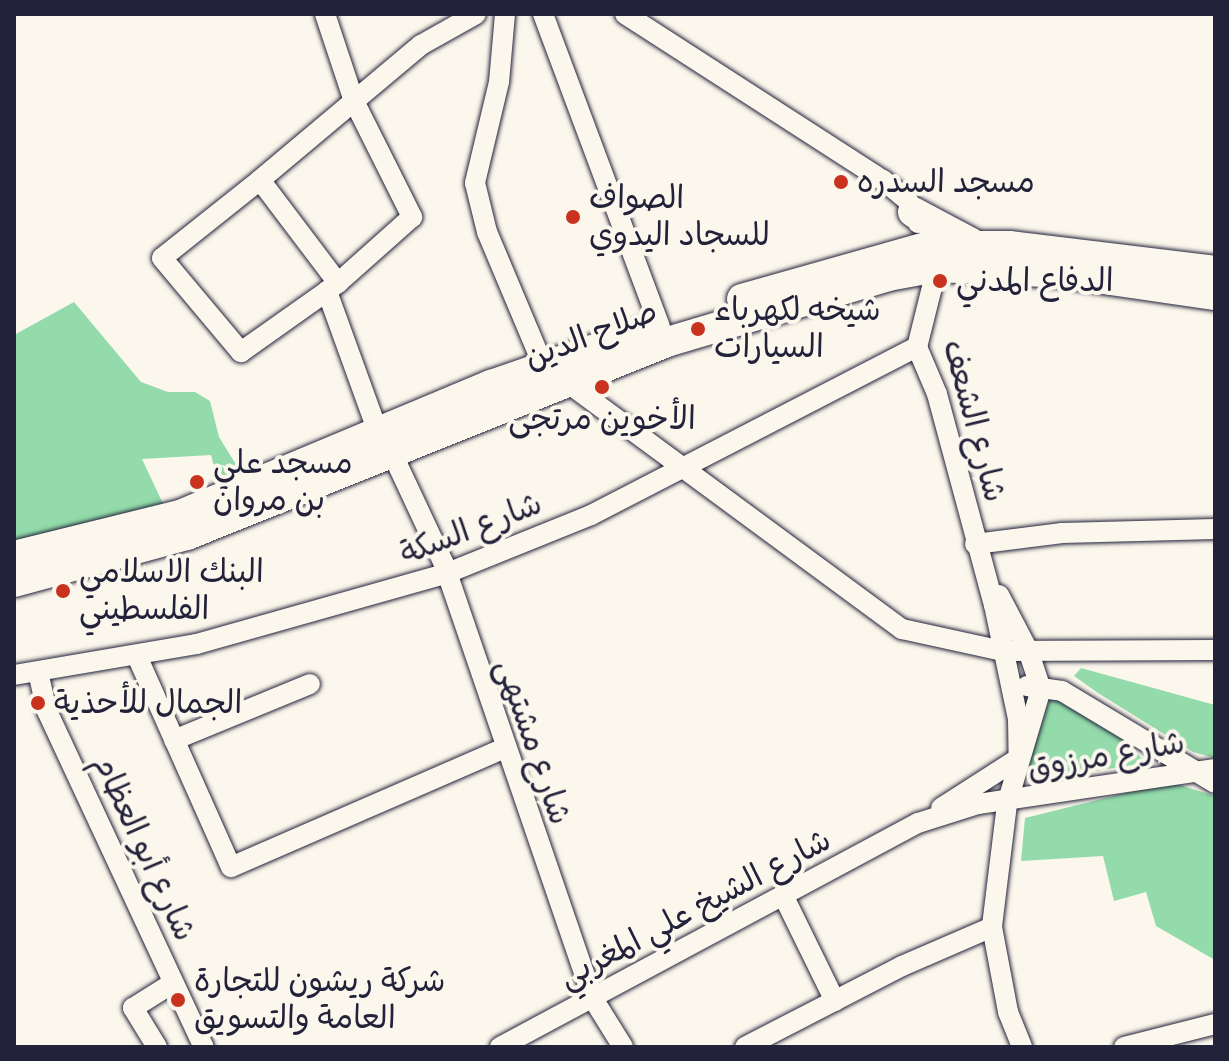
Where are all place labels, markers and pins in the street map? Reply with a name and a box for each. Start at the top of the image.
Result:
place label: مسجد السدره [857,163,1035,201]
marker: مسجد السدره [832,173,850,191]
place label: الصواف للسجاد اليدوي [589,180,770,255]
marker: الصواف للسجاد اليدوي [564,208,582,226]
place label: الدفاع المدني [956,262,1114,300]
marker: الدفاع المدني [931,272,949,290]
place label: شيخه لكهرباء السيارات [714,292,881,367]
marker: شيخه لكهرباء السيارات [689,320,707,338]
marker: الأخوين مرتجى [593,378,611,396]
place label: الأخوين مرتجى [508,400,696,438]
place label: مسجد علي بن مروان [213,445,353,520]
marker: مسجد علي بن مروان [188,473,206,491]
place label: البنك الاسلامي الفلسطيني [79,554,264,629]
marker: البنك الاسلامي الفلسطيني [54,582,72,600]
place label: الجمال للأحذية [54,684,242,722]
marker: الجمال للأحذية [29,694,47,712]
place label: شركة ريشون للتجارة العامة والتسويق [194,963,445,1038]
marker: شركة ريشون للتجارة العامة والتسويق [169,991,187,1009]

